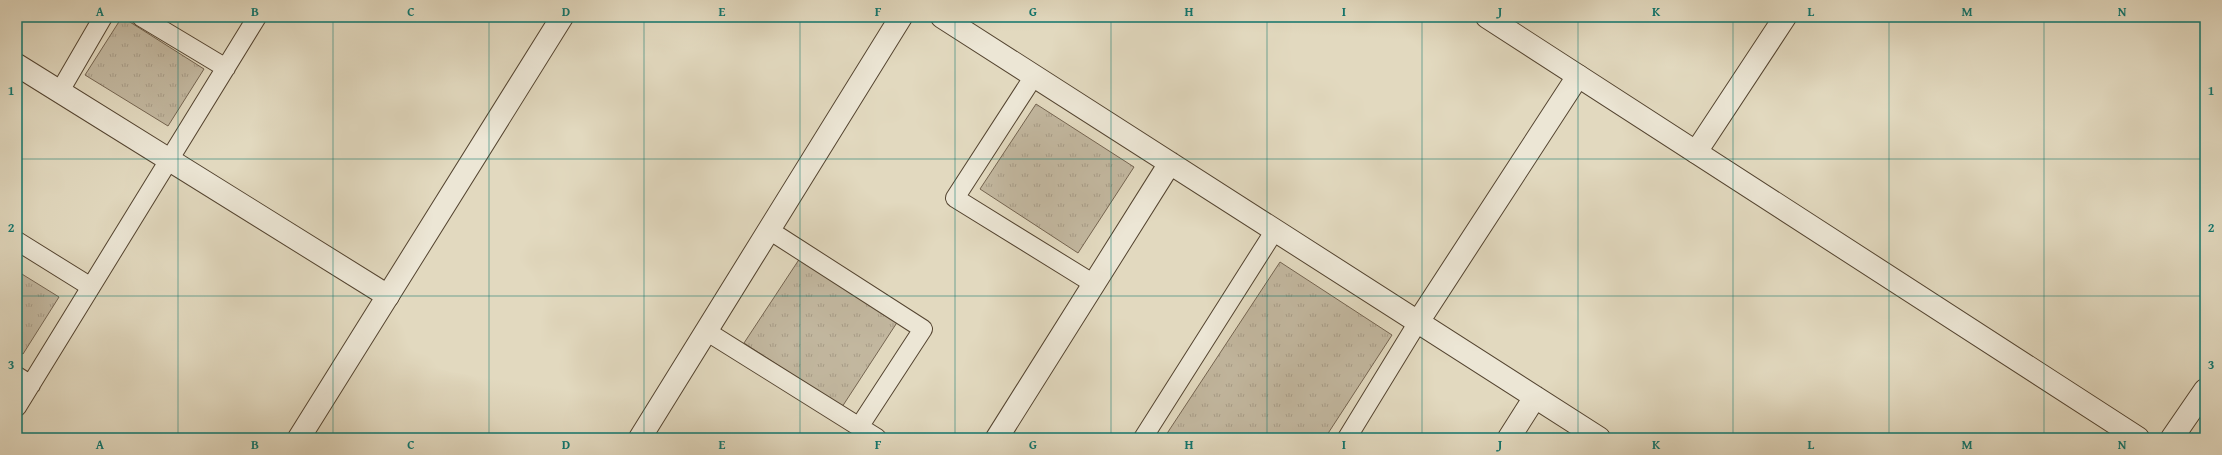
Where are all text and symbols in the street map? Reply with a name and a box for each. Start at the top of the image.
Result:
text: A [96,2,105,21]
text: B [251,2,259,21]
text: C [407,2,415,21]
text: D [562,2,570,21]
text: E [719,2,726,21]
text: F [875,2,882,21]
text: G [1029,2,1037,21]
text: H [1184,2,1194,21]
text: I [1342,2,1346,21]
text: J [1496,2,1503,21]
text: K [1652,2,1661,21]
text: L [1808,2,1815,21]
text: M [1961,2,1973,21]
text: N [2118,2,2127,21]
text: 1 [8,81,14,100]
text: 1 [2208,81,2214,100]
text: 2 [8,218,15,237]
text: 2 [2208,218,2215,237]
text: 3 [8,355,14,374]
text: 3 [2208,355,2214,374]
text: A [96,435,105,454]
text: B [251,435,259,454]
text: C [407,435,415,454]
text: D [562,435,570,454]
text: E [719,435,726,454]
text: F [875,435,882,454]
text: G [1029,435,1037,454]
text: H [1184,435,1194,454]
text: I [1342,435,1346,454]
text: J [1496,435,1503,454]
text: K [1652,435,1661,454]
text: L [1808,435,1815,454]
text: M [1961,435,1973,454]
text: N [2118,435,2127,454]

